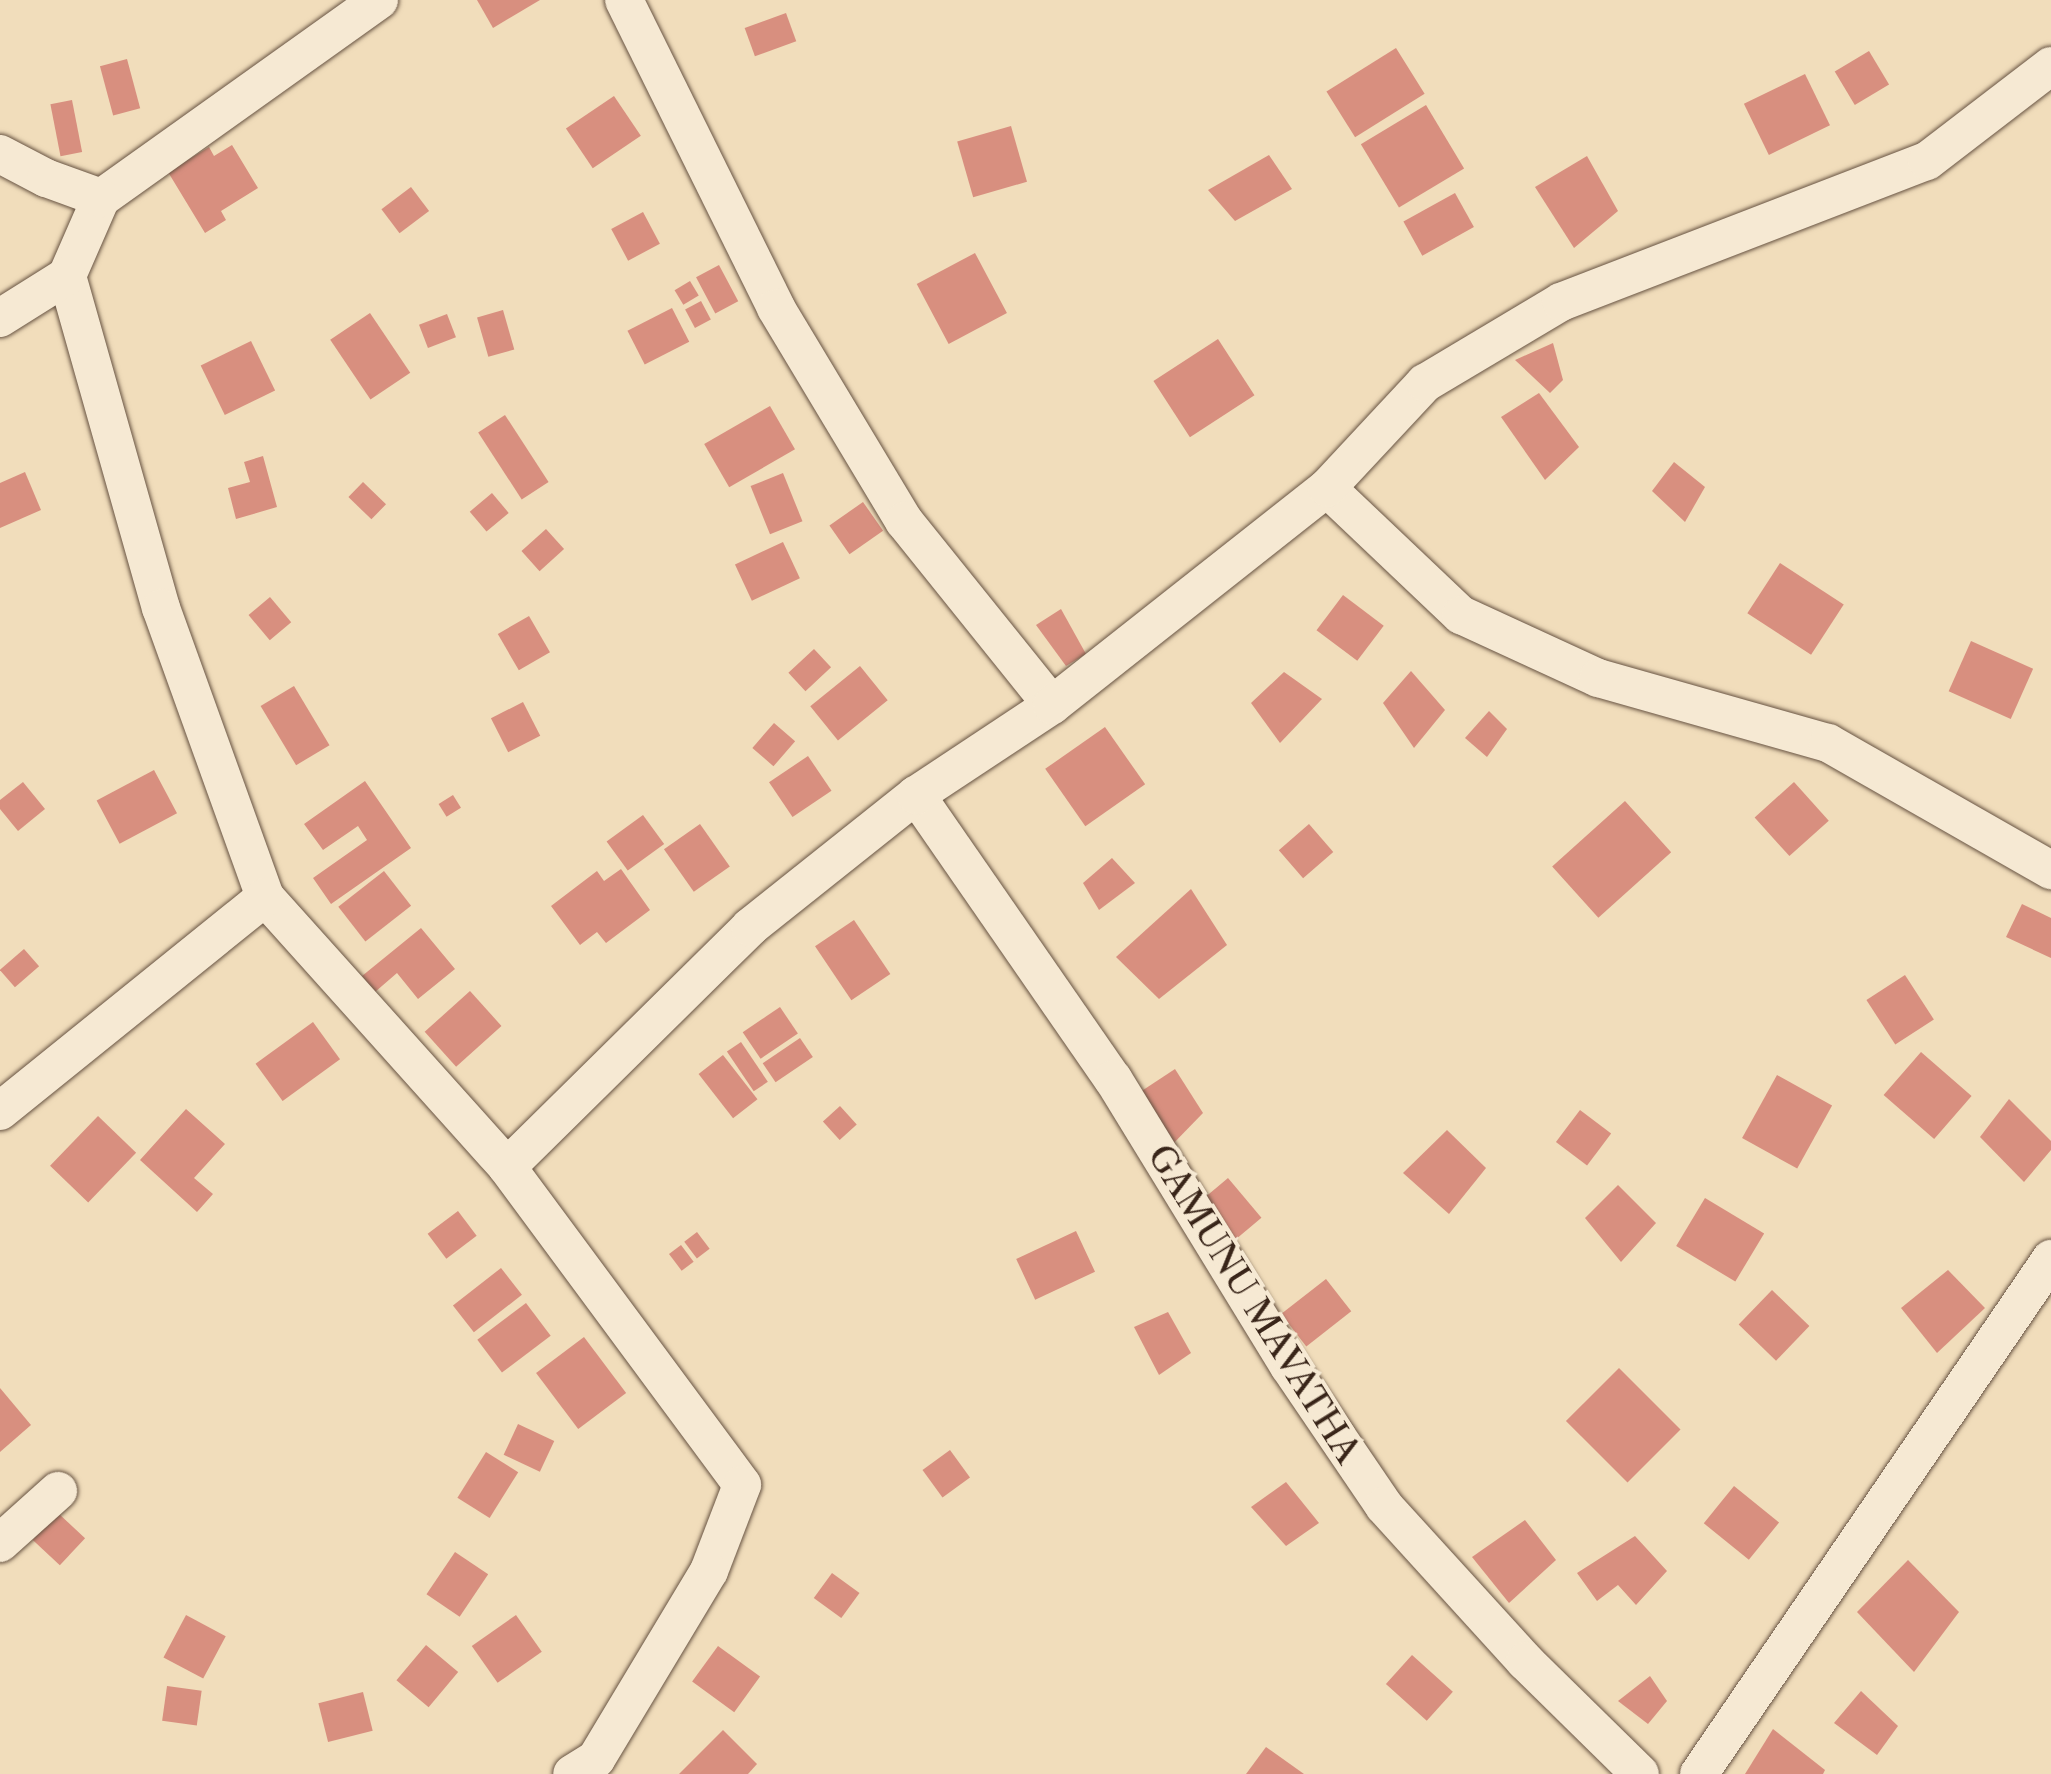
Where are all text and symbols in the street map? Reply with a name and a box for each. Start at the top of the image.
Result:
street label: GAMUNU MAVATHA [1139,1137,1369,1471]

